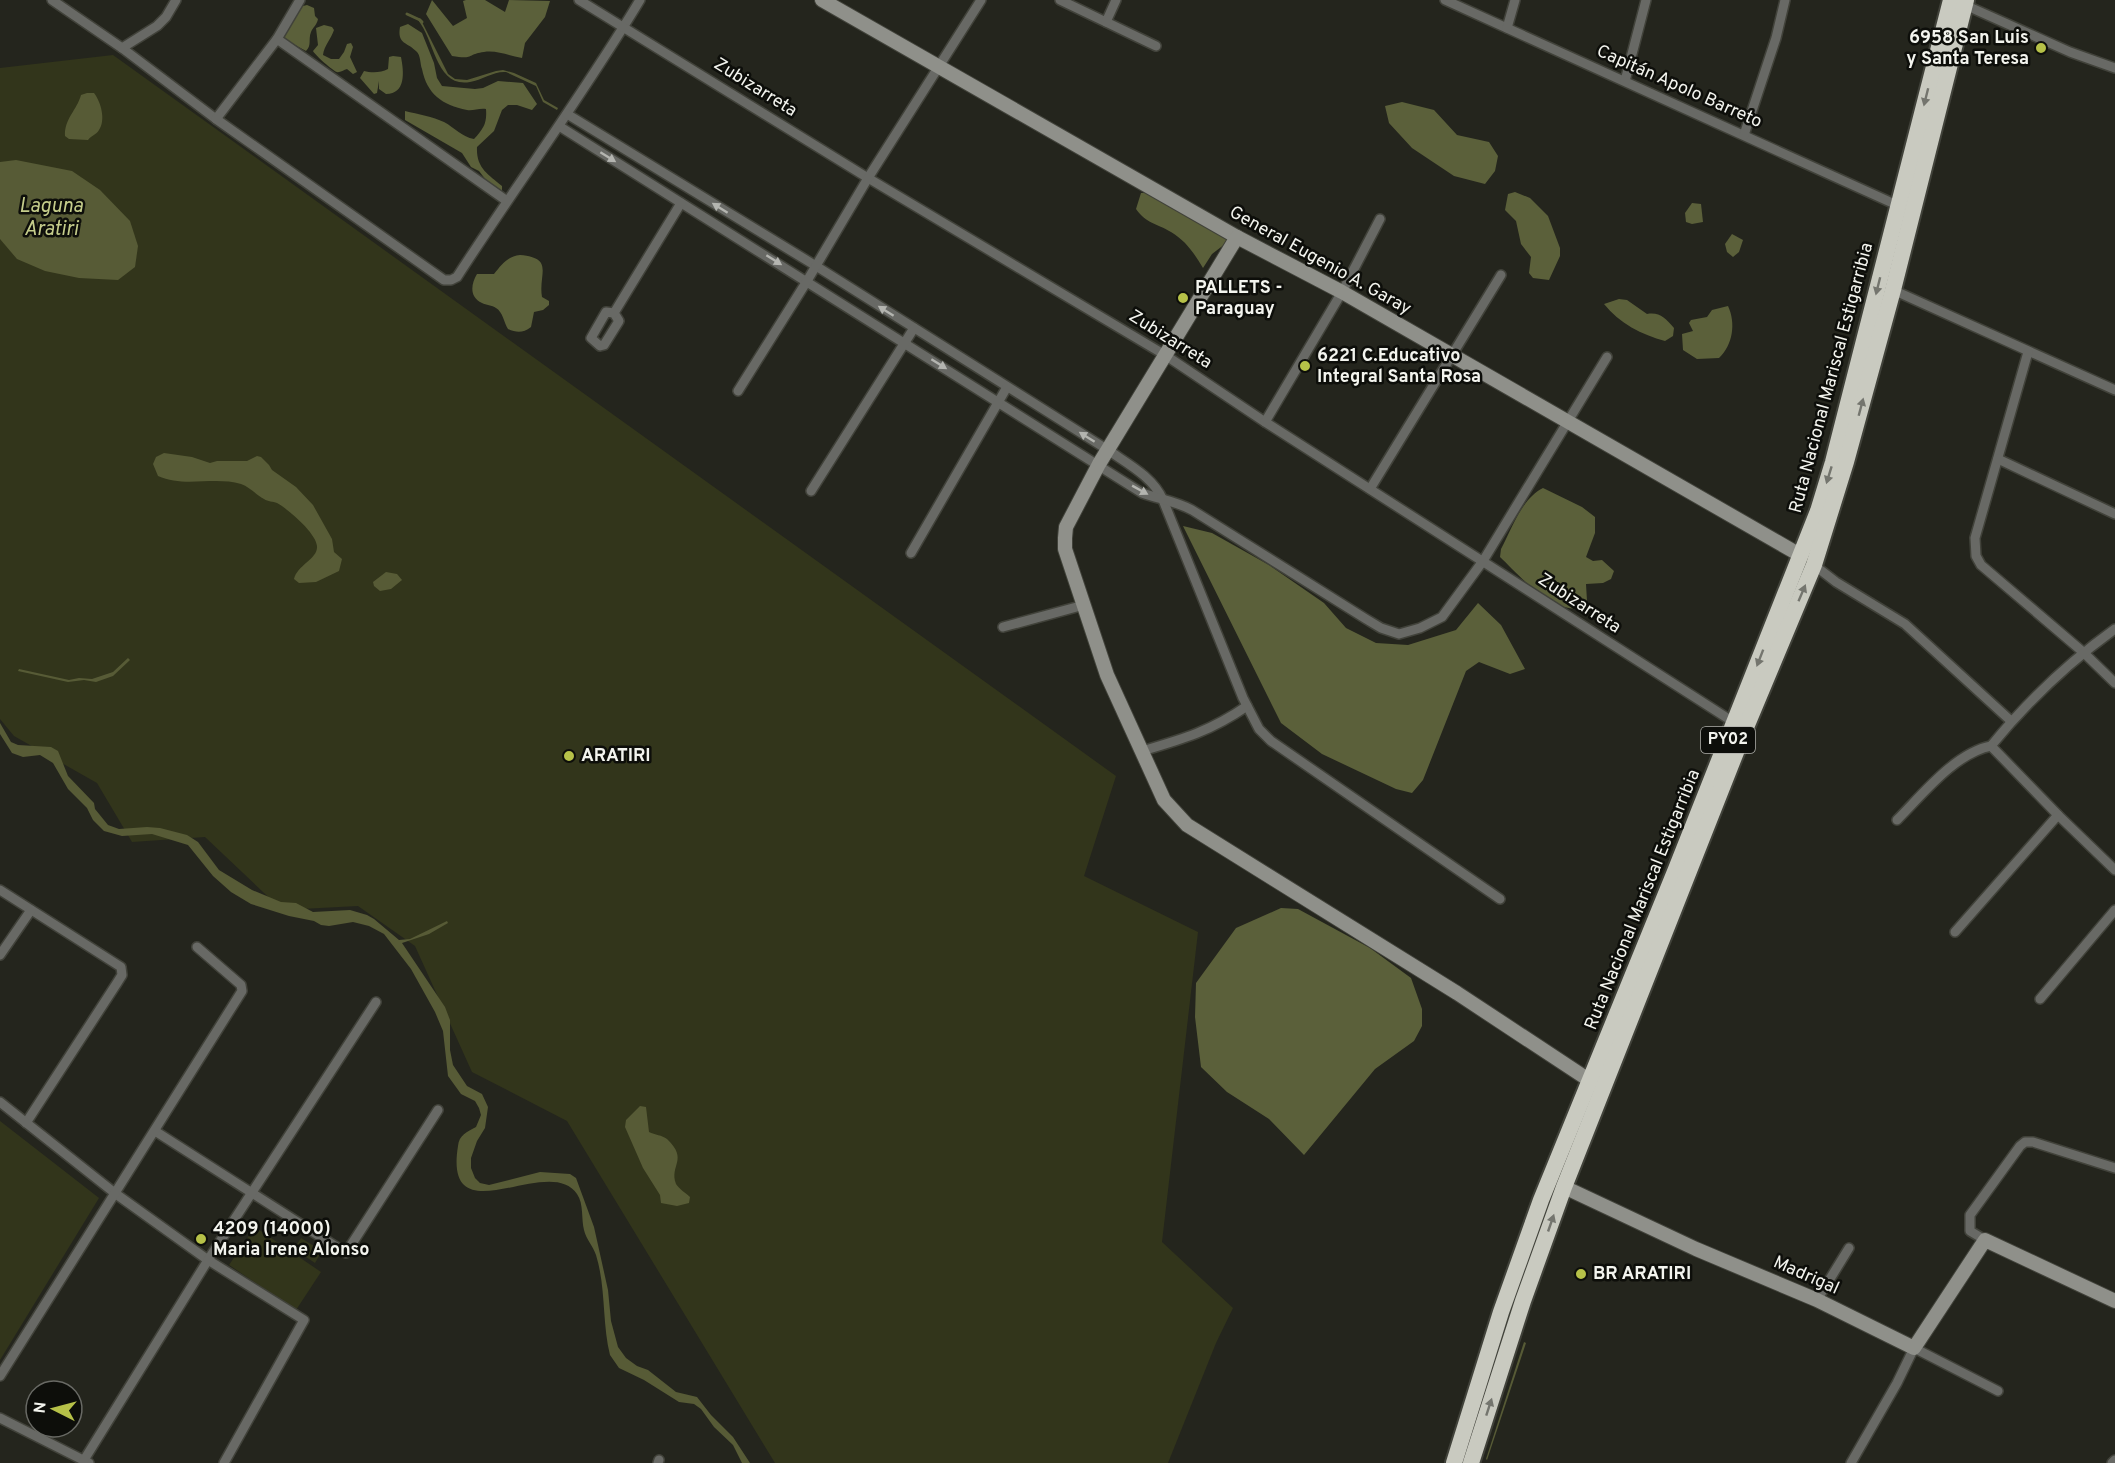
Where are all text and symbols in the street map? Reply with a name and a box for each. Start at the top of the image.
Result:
place label: 6958 San Luis y Santa Teresa [1906,27,2029,71]
street label: Capitán Apolo Barreto [1593,40,1765,134]
marker: 6958 San Luis y Santa Teresa [2034,41,2048,55]
street label: Zubizarreta [709,53,801,123]
one-way arrow [1921,89,1930,107]
one-way arrow [600,152,617,163]
water label: Laguna Aratiri [19,194,84,243]
street label: General Eugenio A. Garay [1225,201,1415,321]
one-way arrow [712,202,728,213]
street label: Ruta Nacional Mariscal Estigarribia [1785,240,1879,516]
one-way arrow [766,255,782,266]
place label: PALLETS - Paraguay [1195,277,1283,321]
one-way arrow [1872,277,1882,296]
marker: PALLETS - Paraguay [1176,291,1190,305]
one-way arrow [878,305,894,316]
street label: Zubizarreta [1124,305,1216,375]
place label: 6221 C.Educativo Integral Santa Rosa [1317,345,1481,389]
one-way arrow [931,359,947,370]
marker: 6221 C.Educativo Integral Santa Rosa [1298,359,1312,373]
one-way arrow [1857,398,1867,416]
one-way arrow [1079,431,1095,442]
one-way arrow [1823,466,1833,484]
one-way arrow [1132,485,1149,495]
street label: Zubizarreta [1533,569,1625,639]
one-way arrow [1797,583,1807,601]
one-way arrow [1755,649,1765,667]
road number: PY02 [1701,727,1755,753]
place label: ARATIRI [581,745,651,768]
marker: ARATIRI [562,749,576,763]
street label: Ruta Nacional Mariscal Estigarribia [1580,766,1706,1034]
one-way arrow [1547,1214,1557,1232]
place label: 4209 (14000) Maria Irene Alonso [213,1218,369,1262]
marker: 4209 (14000) Maria Irene Alonso [194,1232,208,1246]
street label: Madrigal [1769,1251,1843,1301]
place label: BR ARATIRI [1593,1263,1691,1286]
marker: BR ARATIRI [1574,1267,1588,1281]
north arrow [24,1379,84,1439]
one-way arrow [1485,1398,1494,1416]
text: N [31,1401,52,1414]

